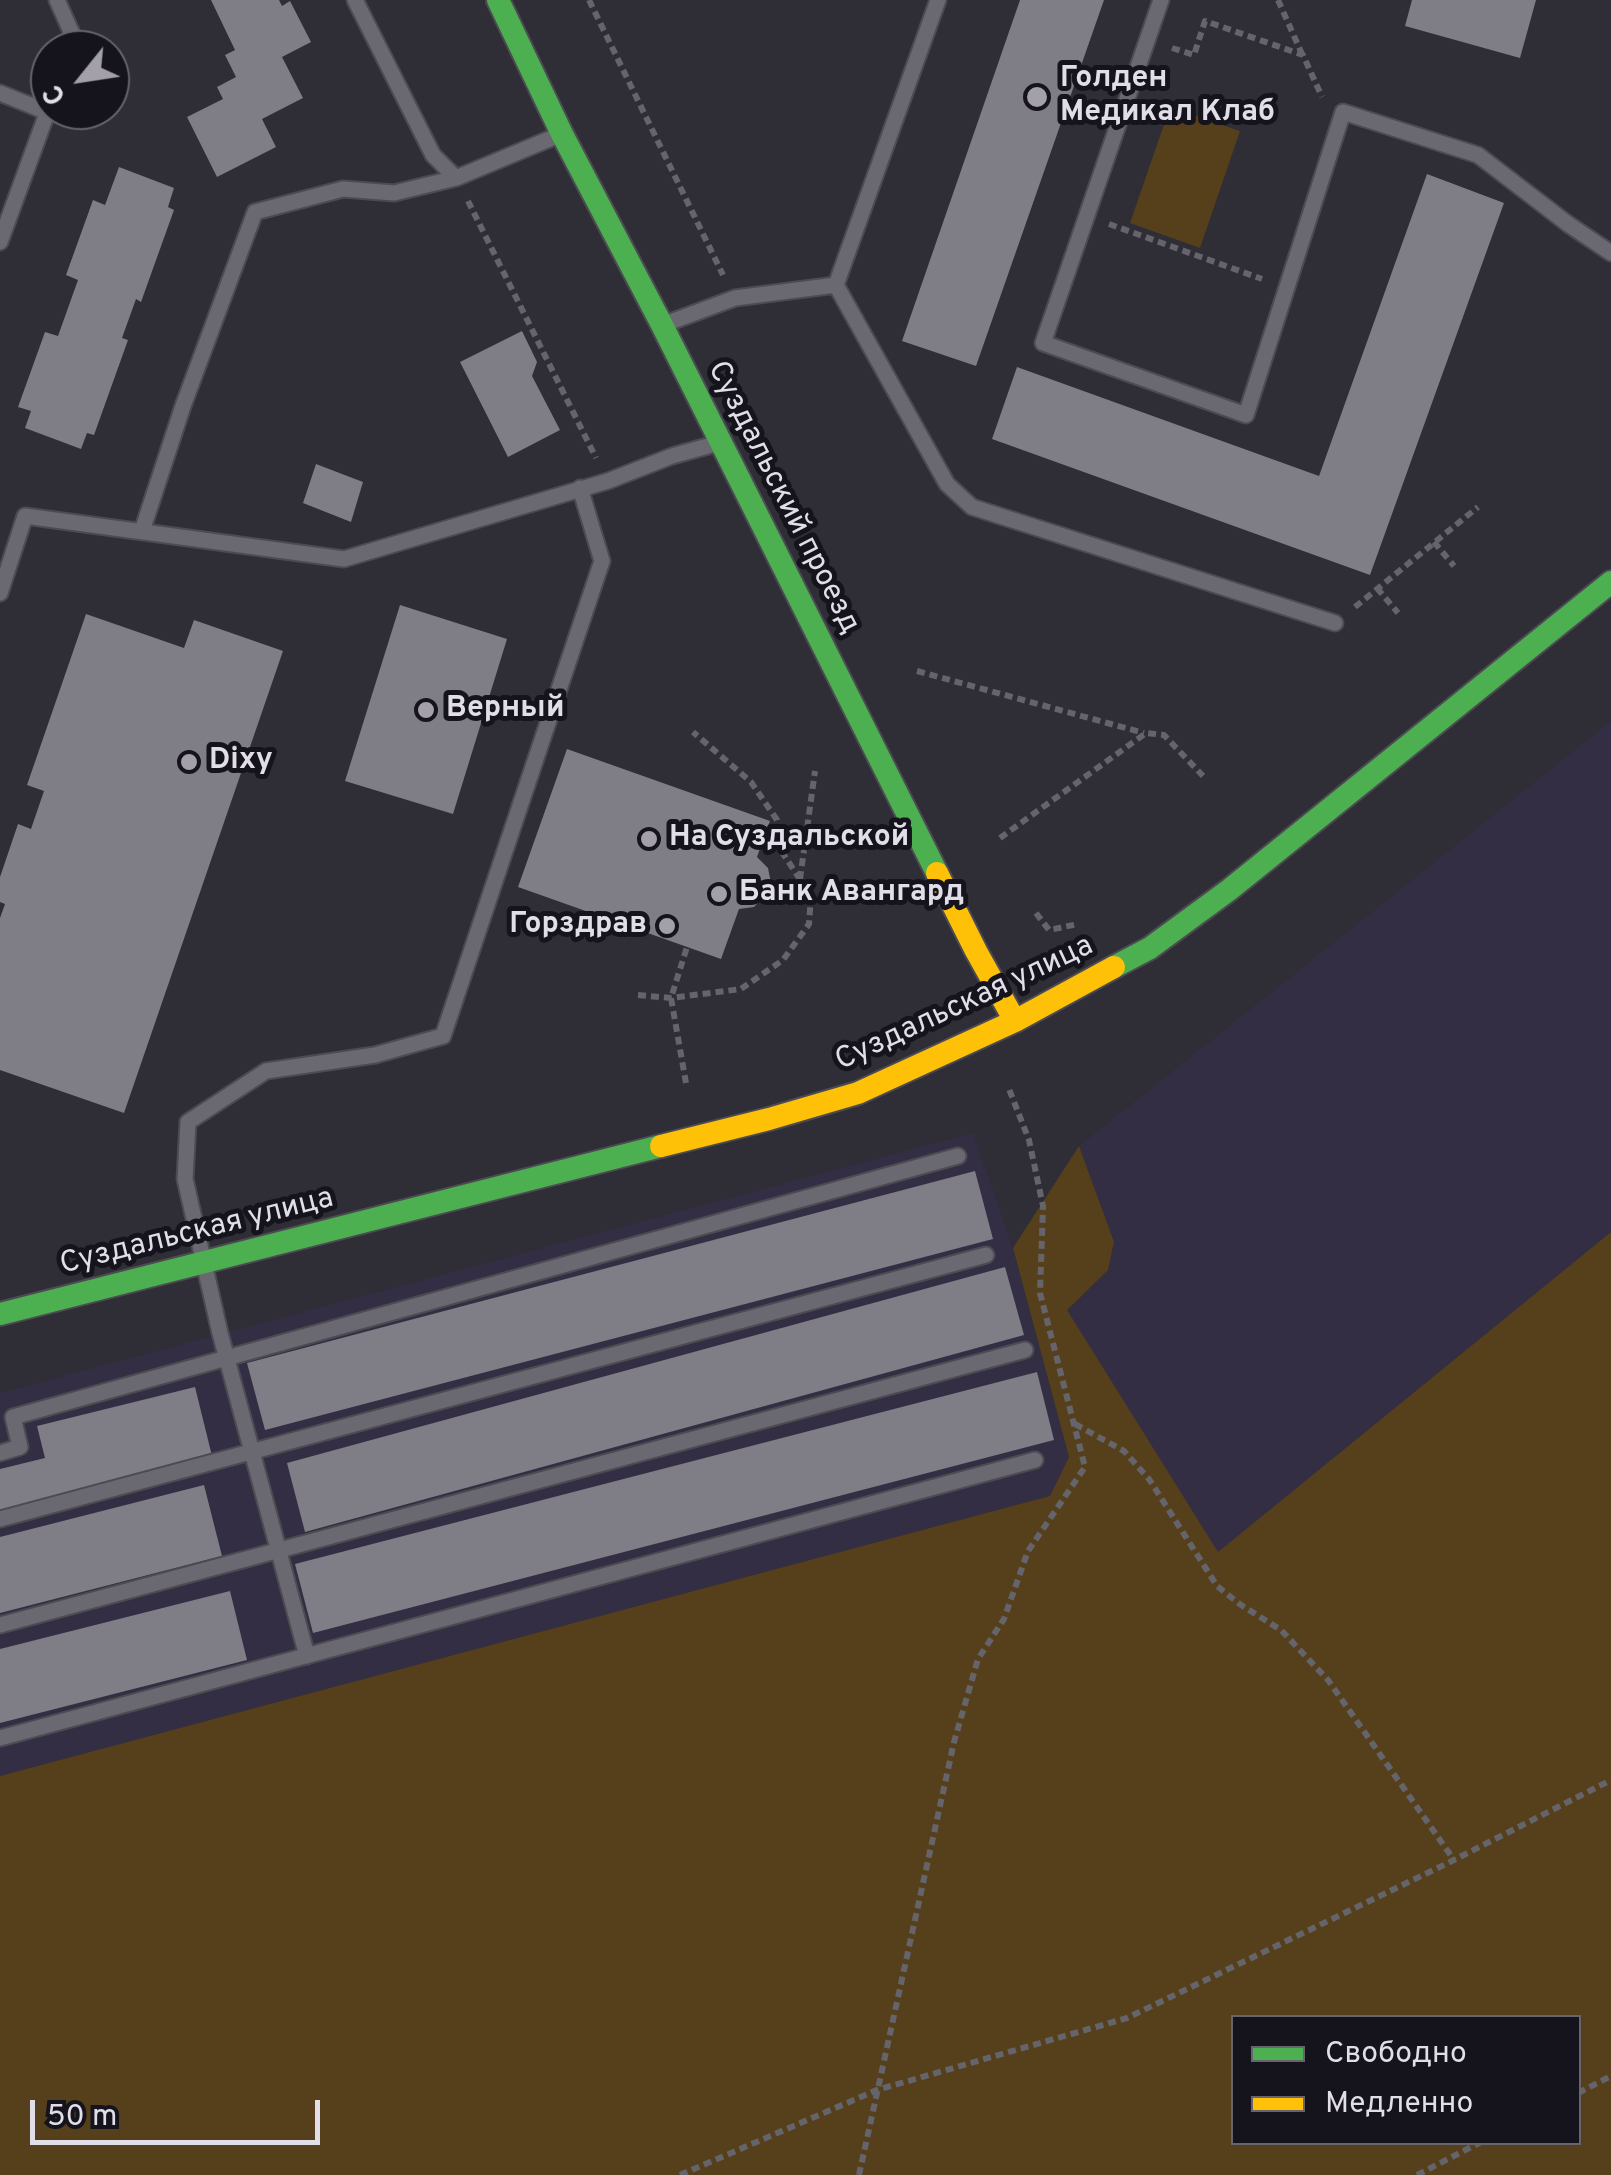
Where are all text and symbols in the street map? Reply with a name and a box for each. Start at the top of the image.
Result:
north arrow [30,30,130,130]
place label: Голден Медикал Клаб [1060,62,1275,132]
text: С [36,77,76,111]
marker: Голден Медикал Клаб [1024,84,1050,110]
street label: Суздальский проезд [698,356,866,640]
place label: Верный [446,692,564,728]
marker: Верный [415,699,437,721]
place label: Dixy [209,744,273,780]
marker: Dixy [178,751,200,773]
place label: На Суздальской [669,821,909,857]
marker: На Суздальской [638,828,660,850]
place label: Банк Авангард [739,876,964,912]
marker: Банк Авангард [708,883,730,905]
place label: Горздрав [509,908,647,944]
marker: Горздрав [656,915,678,937]
street label: Суздальская улица [830,929,1100,1081]
street label: Суздальская улица [57,1182,337,1284]
legend [1231,2015,1581,2145]
text: Свободно [1325,2036,1467,2073]
scale bar [35,2080,325,2142]
text: Медленно [1325,2086,1473,2123]
text: 50 m [47,2099,117,2136]

